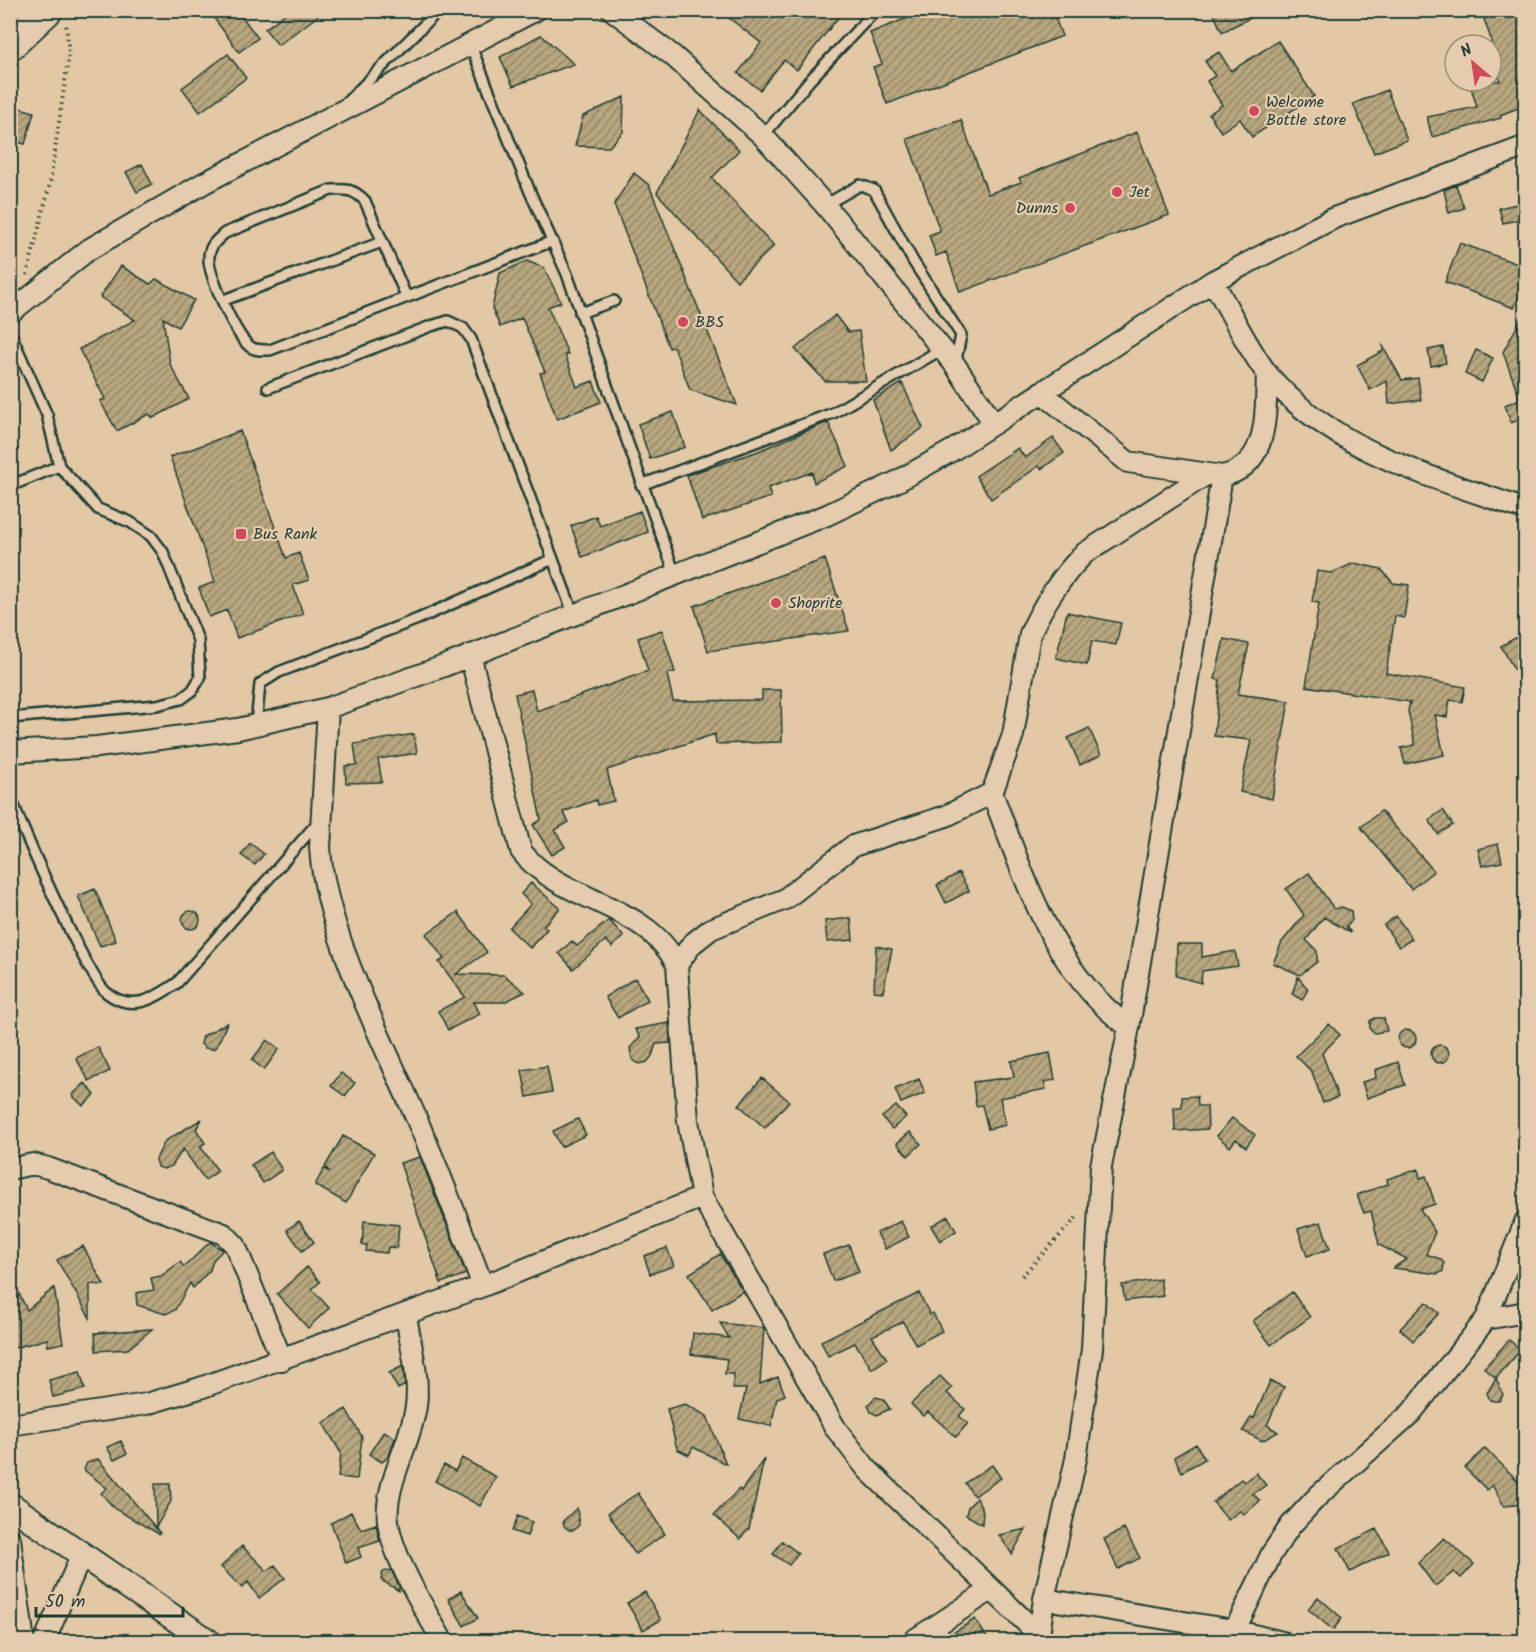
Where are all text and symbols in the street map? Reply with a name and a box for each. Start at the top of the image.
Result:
north arrow [1443,33,1503,93]
text: N [1456,38,1477,65]
place label: Welcome Bottle store [1266,90,1346,133]
marker: Welcome Bottle store [1247,104,1261,118]
place label: Jet [1129,180,1151,205]
marker: Jet [1110,185,1124,199]
place label: Dunns [1016,196,1058,221]
marker: Dunns [1063,201,1077,215]
place label: BBS [695,310,724,335]
marker: BBS [676,315,690,329]
place label: Bus Rank [253,522,317,547]
marker: Bus Rank [234,527,248,541]
place label: Shoprite [788,591,842,616]
marker: Shoprite [769,596,783,610]
scale bar [36,1580,183,1618]
text: 50 m [45,1588,85,1617]

